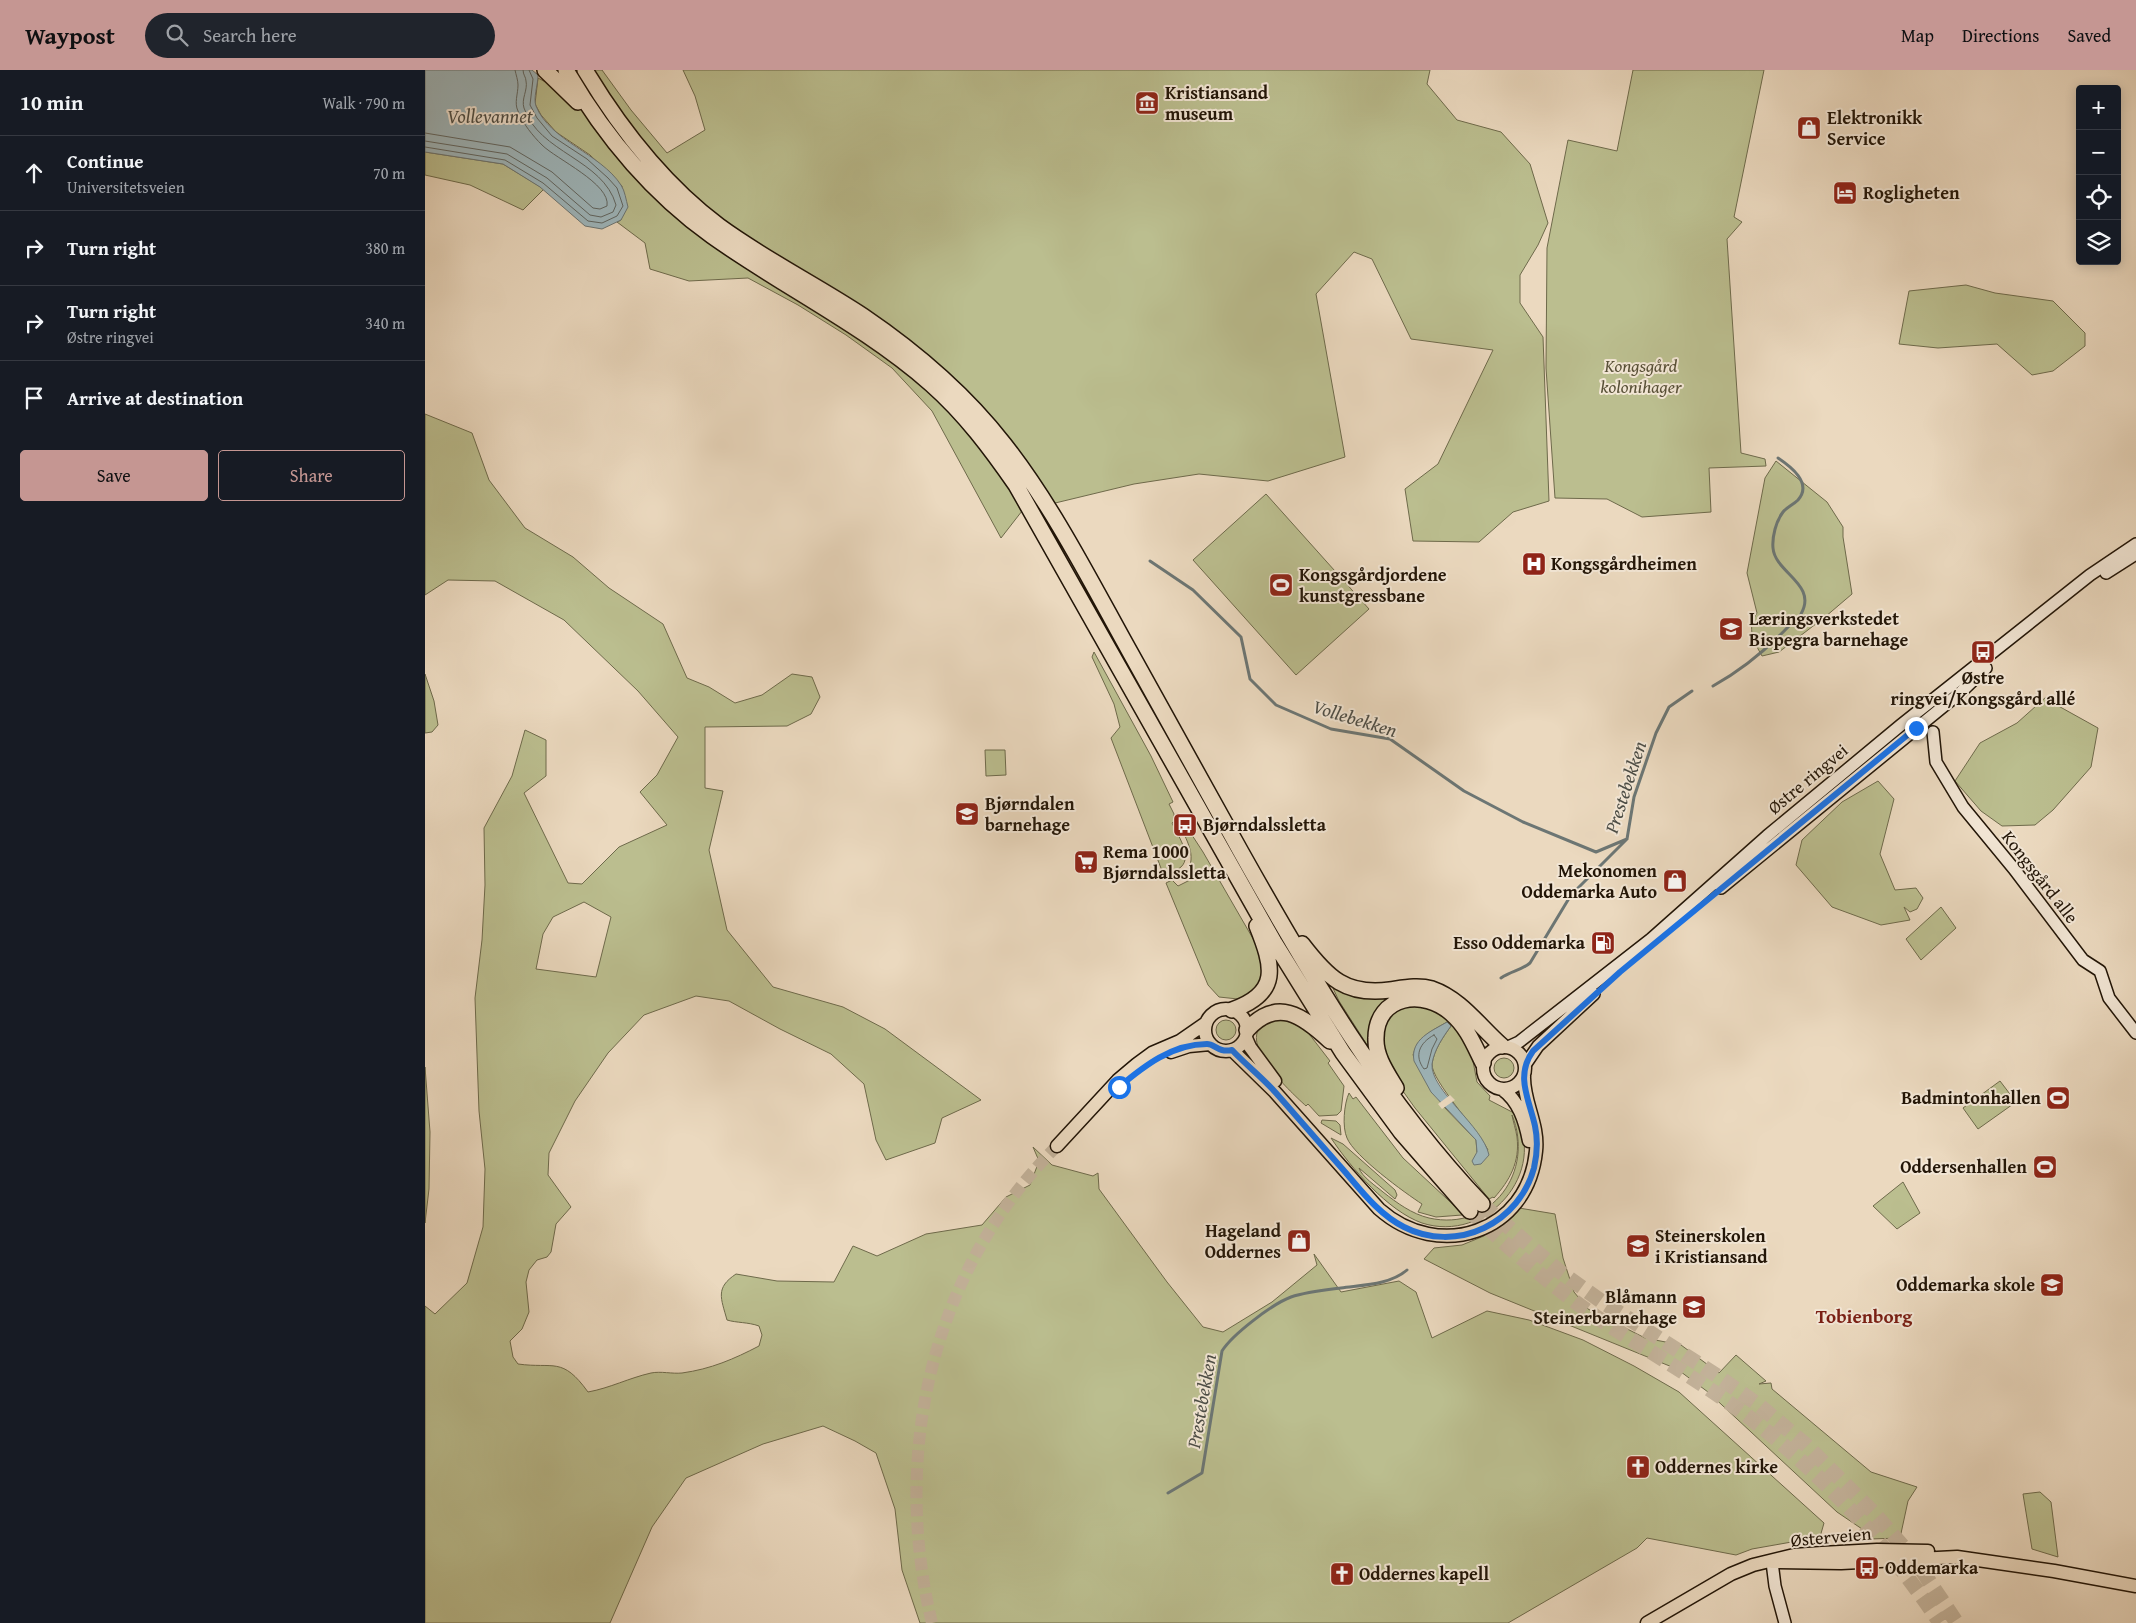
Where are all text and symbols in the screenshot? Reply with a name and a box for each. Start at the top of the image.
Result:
search box [145,13,495,58]
text: Waypost [25,18,115,53]
icon: search [163,21,191,49]
text: Search here [203,21,297,49]
text: Map [1901,22,1934,49]
text: Directions [1962,22,2039,49]
text: Saved [2067,22,2111,49]
place label: Kristiansand museum [1165,79,1269,127]
map controls [2076,85,2121,265]
button: + [2076,85,2121,130]
text: 10 min [20,87,83,118]
museum icon: Kristiansand museum [1134,90,1160,116]
text: Walk · 790 m [322,91,405,115]
water label: Vollevannet [447,102,534,130]
place label: Elektronikk Service [1827,104,1923,152]
shop icon: Elektronikk Service [1796,115,1822,141]
button: − [2076,130,2121,175]
text: Continue [67,147,144,175]
icon: ahead [20,159,48,187]
text: 70 m [373,161,405,185]
text: Universitetsveien [67,175,185,199]
button: locate [2076,175,2121,220]
place label: Rogligheten [1863,179,1960,206]
hotel icon: Rogligheten [1832,180,1858,206]
button: layers [2076,220,2121,265]
icon: right [20,234,48,262]
text: Turn right [67,234,156,262]
text: 380 m [365,236,405,260]
text: Turn right [67,297,156,325]
icon: right [20,309,48,337]
text: 340 m [365,311,405,335]
text: Østre ringvei [67,325,154,349]
park label: Kongsgård kolonihager [1600,352,1683,400]
icon: arrive [20,384,48,412]
text: Arrive at destination [67,384,243,412]
button: Save [20,450,208,501]
button: Share [218,450,405,501]
place label: Kongsgårdheimen [1551,550,1697,577]
hospital icon: Kongsgårdheimen [1521,551,1547,577]
place label: Kongsgårdjordene kunstgressbane [1299,561,1447,609]
sports icon: Kongsgårdjordene kunstgressbane [1268,572,1294,598]
place label: Læringsverkstedet Bispegra barnehage [1749,605,1908,653]
school or university icon: Læringsverkstedet Bispegra barnehage [1718,616,1744,642]
bus stop icon: Østre ringvei/Kongsgård allé [1970,639,1996,665]
place label: Østre ringvei/Kongsgård allé [1891,664,2076,712]
water label: Vollebekken [1309,692,1401,744]
route end [1905,717,1928,740]
water label: Prestebekken [1597,737,1653,838]
street label: Østre ringvei [1762,737,1854,820]
place label: Bjørndalen barnehage [985,790,1075,838]
school or university icon: Bjørndalen barnehage [954,801,980,827]
place label: Bjørndalssletta [1203,811,1327,838]
bus stop icon: Bjørndalssletta [1172,812,1198,838]
street label: Kongsgård alle [1995,824,2085,929]
place label: Rema 1000 Bjørndalssletta [1103,838,1227,886]
supermarket icon: Rema 1000 Bjørndalssletta [1073,849,1099,875]
place label: Mekonomen Oddemarka Auto [1522,857,1657,905]
shop icon: Mekonomen Oddemarka Auto [1662,868,1688,894]
place label: Esso Oddemarka [1453,929,1586,956]
fuel station icon: Esso Oddemarka [1590,930,1616,956]
route start [1108,1076,1131,1099]
place label: Badmintonhallen [1901,1084,2041,1111]
sports icon: Badmintonhallen [2045,1085,2071,1111]
place label: Oddersenhallen [1900,1153,2027,1180]
sports icon: Oddersenhallen [2032,1154,2058,1180]
place label: Hageland Oddernes [1205,1217,1282,1265]
place label: Steinerskolen i Kristiansand [1655,1222,1768,1270]
shop icon: Hageland Oddernes [1286,1228,1312,1254]
school or university icon: Steinerskolen i Kristiansand [1625,1233,1651,1259]
place label: Oddemarka skole [1896,1271,2035,1298]
school or university icon: Oddemarka skole [2039,1272,2065,1298]
place label: Blåmann Steinerbarnehage [1534,1283,1677,1331]
school or university icon: Blåmann Steinerbarnehage [1681,1294,1707,1320]
district label: Tobienborg [1816,1302,1913,1330]
water label: Prestebekken [1179,1351,1223,1451]
place label: Oddernes kirke [1655,1453,1778,1480]
church icon: Oddernes kirke [1625,1454,1651,1480]
street label: Østerveien [1789,1520,1872,1553]
place label: Oddemarka [1885,1554,1979,1581]
bus stop icon: Oddemarka [1854,1555,1880,1581]
place label: Oddernes kapell [1359,1560,1489,1587]
church icon: Oddernes kapell [1329,1561,1355,1587]

